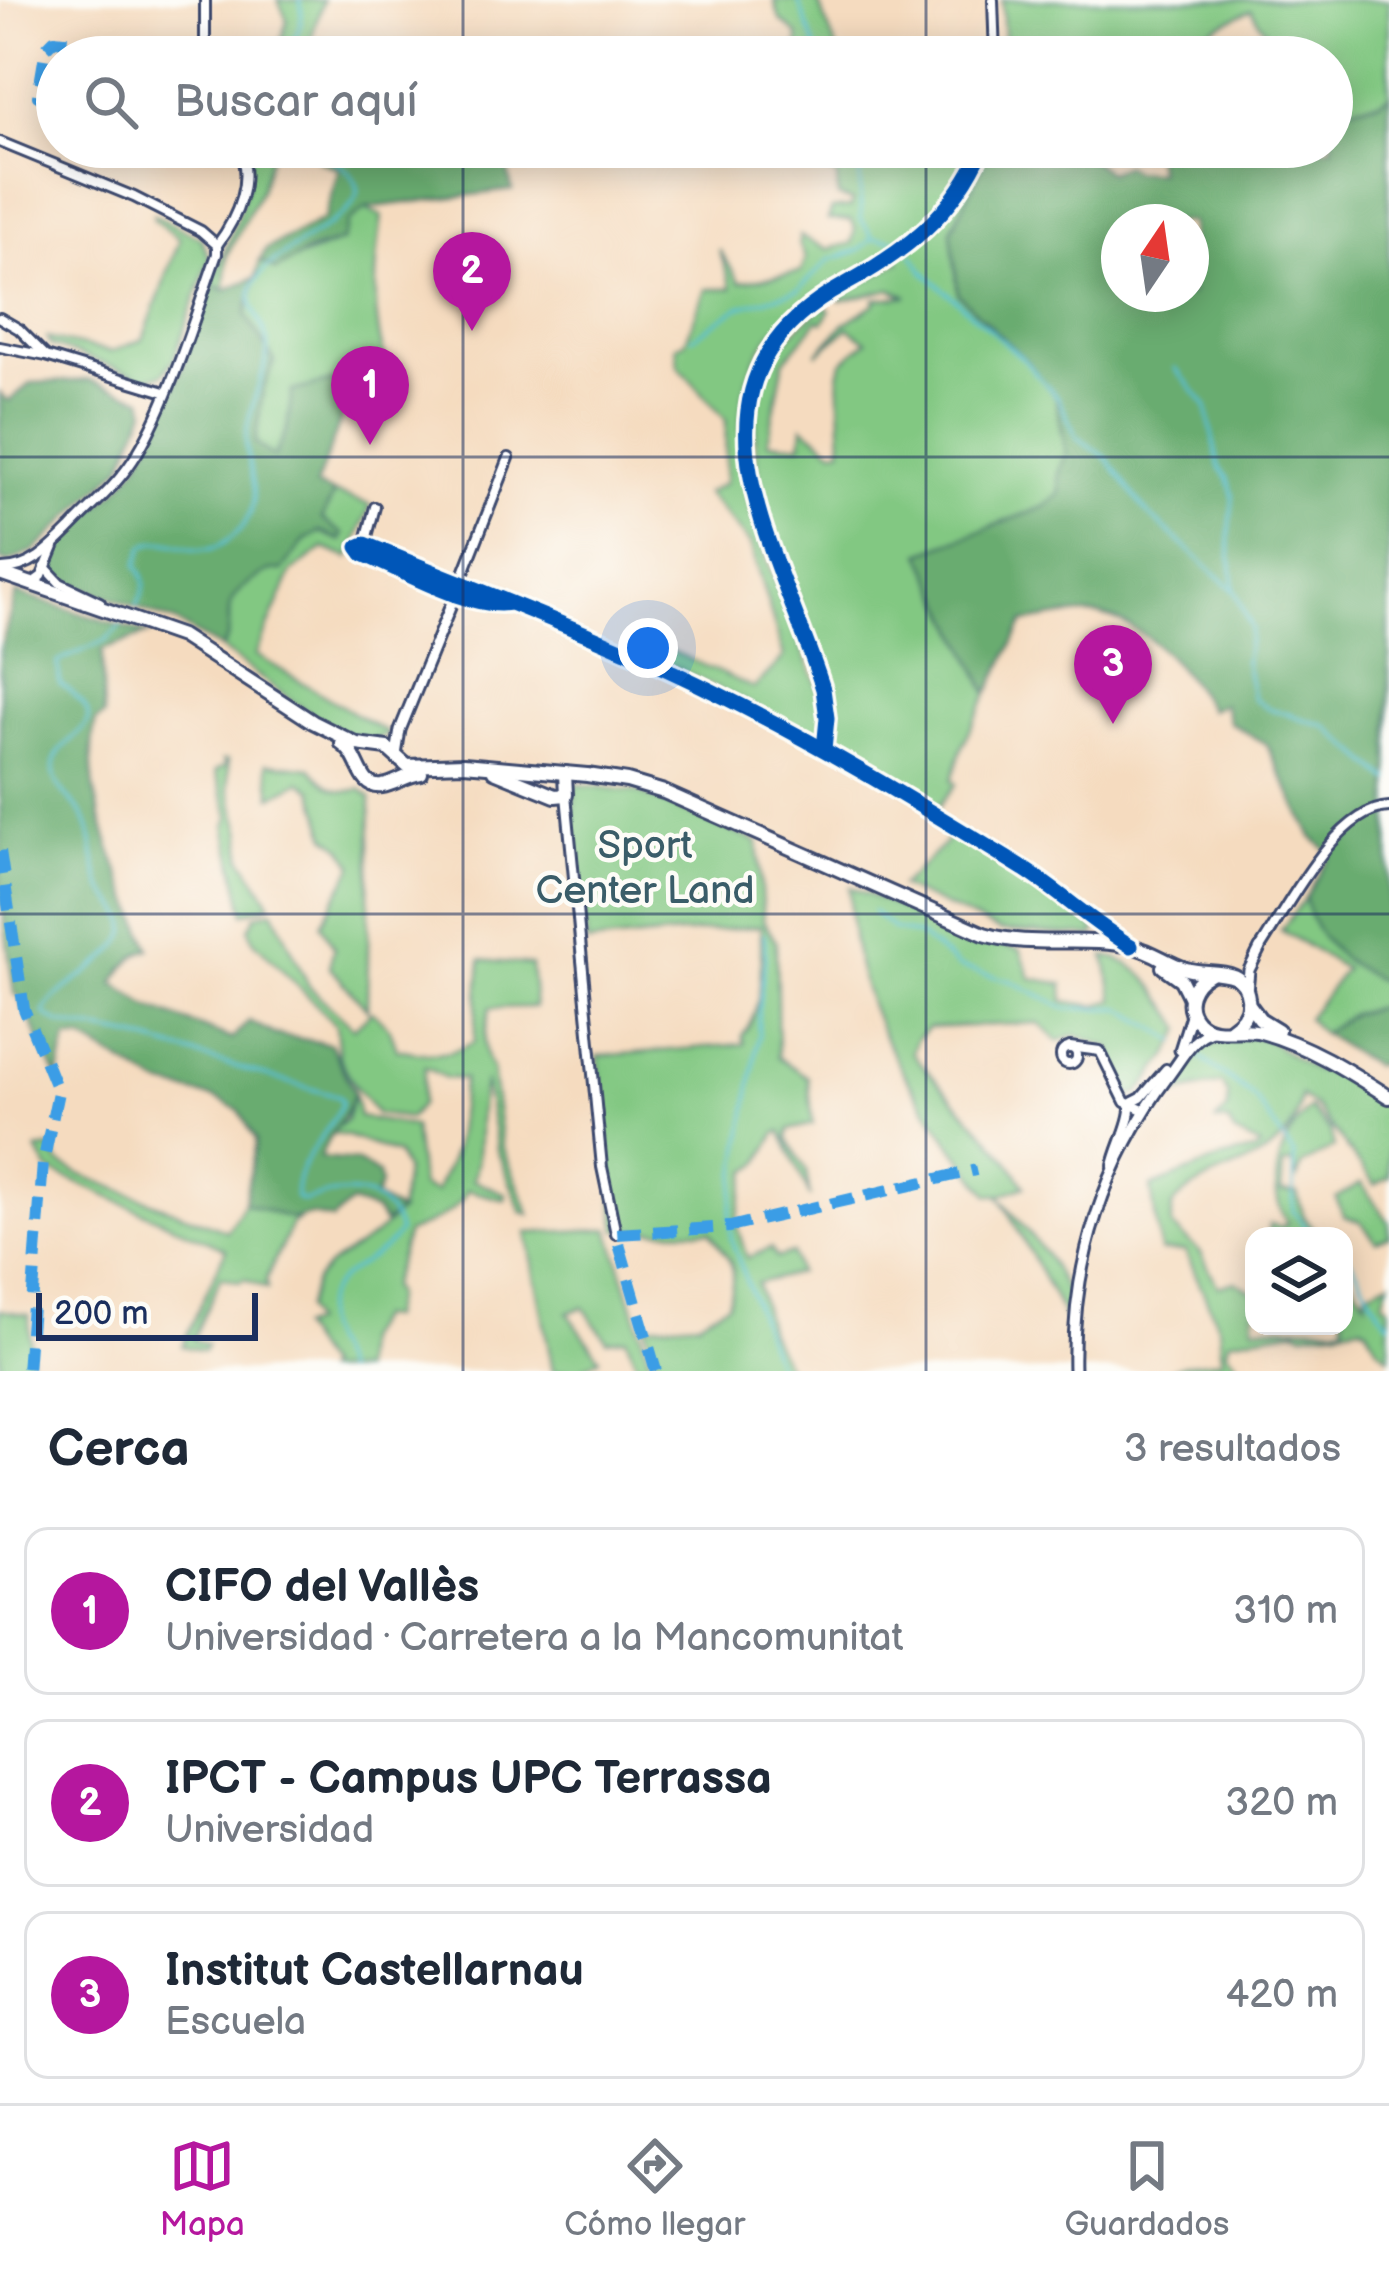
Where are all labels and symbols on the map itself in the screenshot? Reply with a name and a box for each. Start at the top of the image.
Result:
north arrow [1101,204,1209,312]
pin: 2 [433,232,511,331]
pin: 1 [331,346,409,445]
your location [618,618,678,678]
pin: 3 [1074,625,1152,724]
park label: Sport Center Land [535,823,755,915]
scale bar [36,1287,258,1340]

